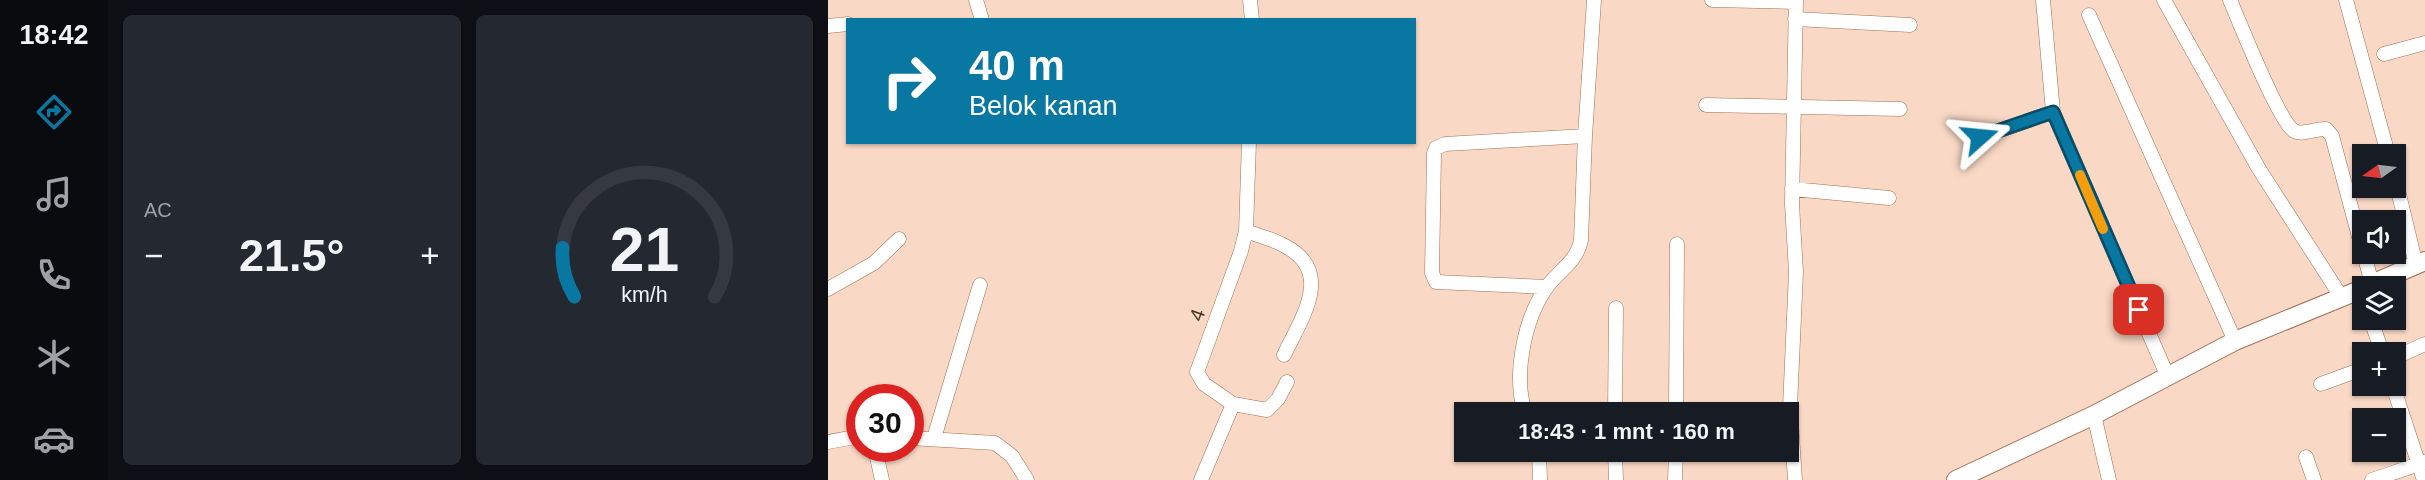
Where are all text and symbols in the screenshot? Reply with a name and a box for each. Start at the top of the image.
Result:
text: 18:42 [19,20,89,50]
icon: right [870,42,948,120]
text: 40 m [969,42,1065,89]
icon: directions [33,91,75,133]
text: Belok kanan [969,91,1118,121]
position arrow [1948,105,2012,169]
north arrow [2352,144,2406,198]
map controls [2352,144,2406,462]
icon: music [33,173,75,215]
text: AC [144,199,172,221]
button: sound [2352,210,2406,264]
text: 21 [610,215,679,284]
text: 21.5° [239,230,345,281]
text: − [144,237,163,274]
text: + [420,237,440,274]
icon: phone [33,254,75,296]
button: layers [2352,276,2406,330]
text: km/h [621,283,667,307]
pin [2113,284,2164,335]
icon: arrive [2122,293,2155,326]
street label: 4 [1185,306,1209,324]
icon: climate [33,336,75,378]
button: + [2352,342,2406,396]
speed limit sign: 30 [846,384,924,462]
button: − [2352,408,2406,462]
icon: car [33,418,75,460]
text: 18:43 · 1 mnt · 160 m [1518,419,1735,444]

